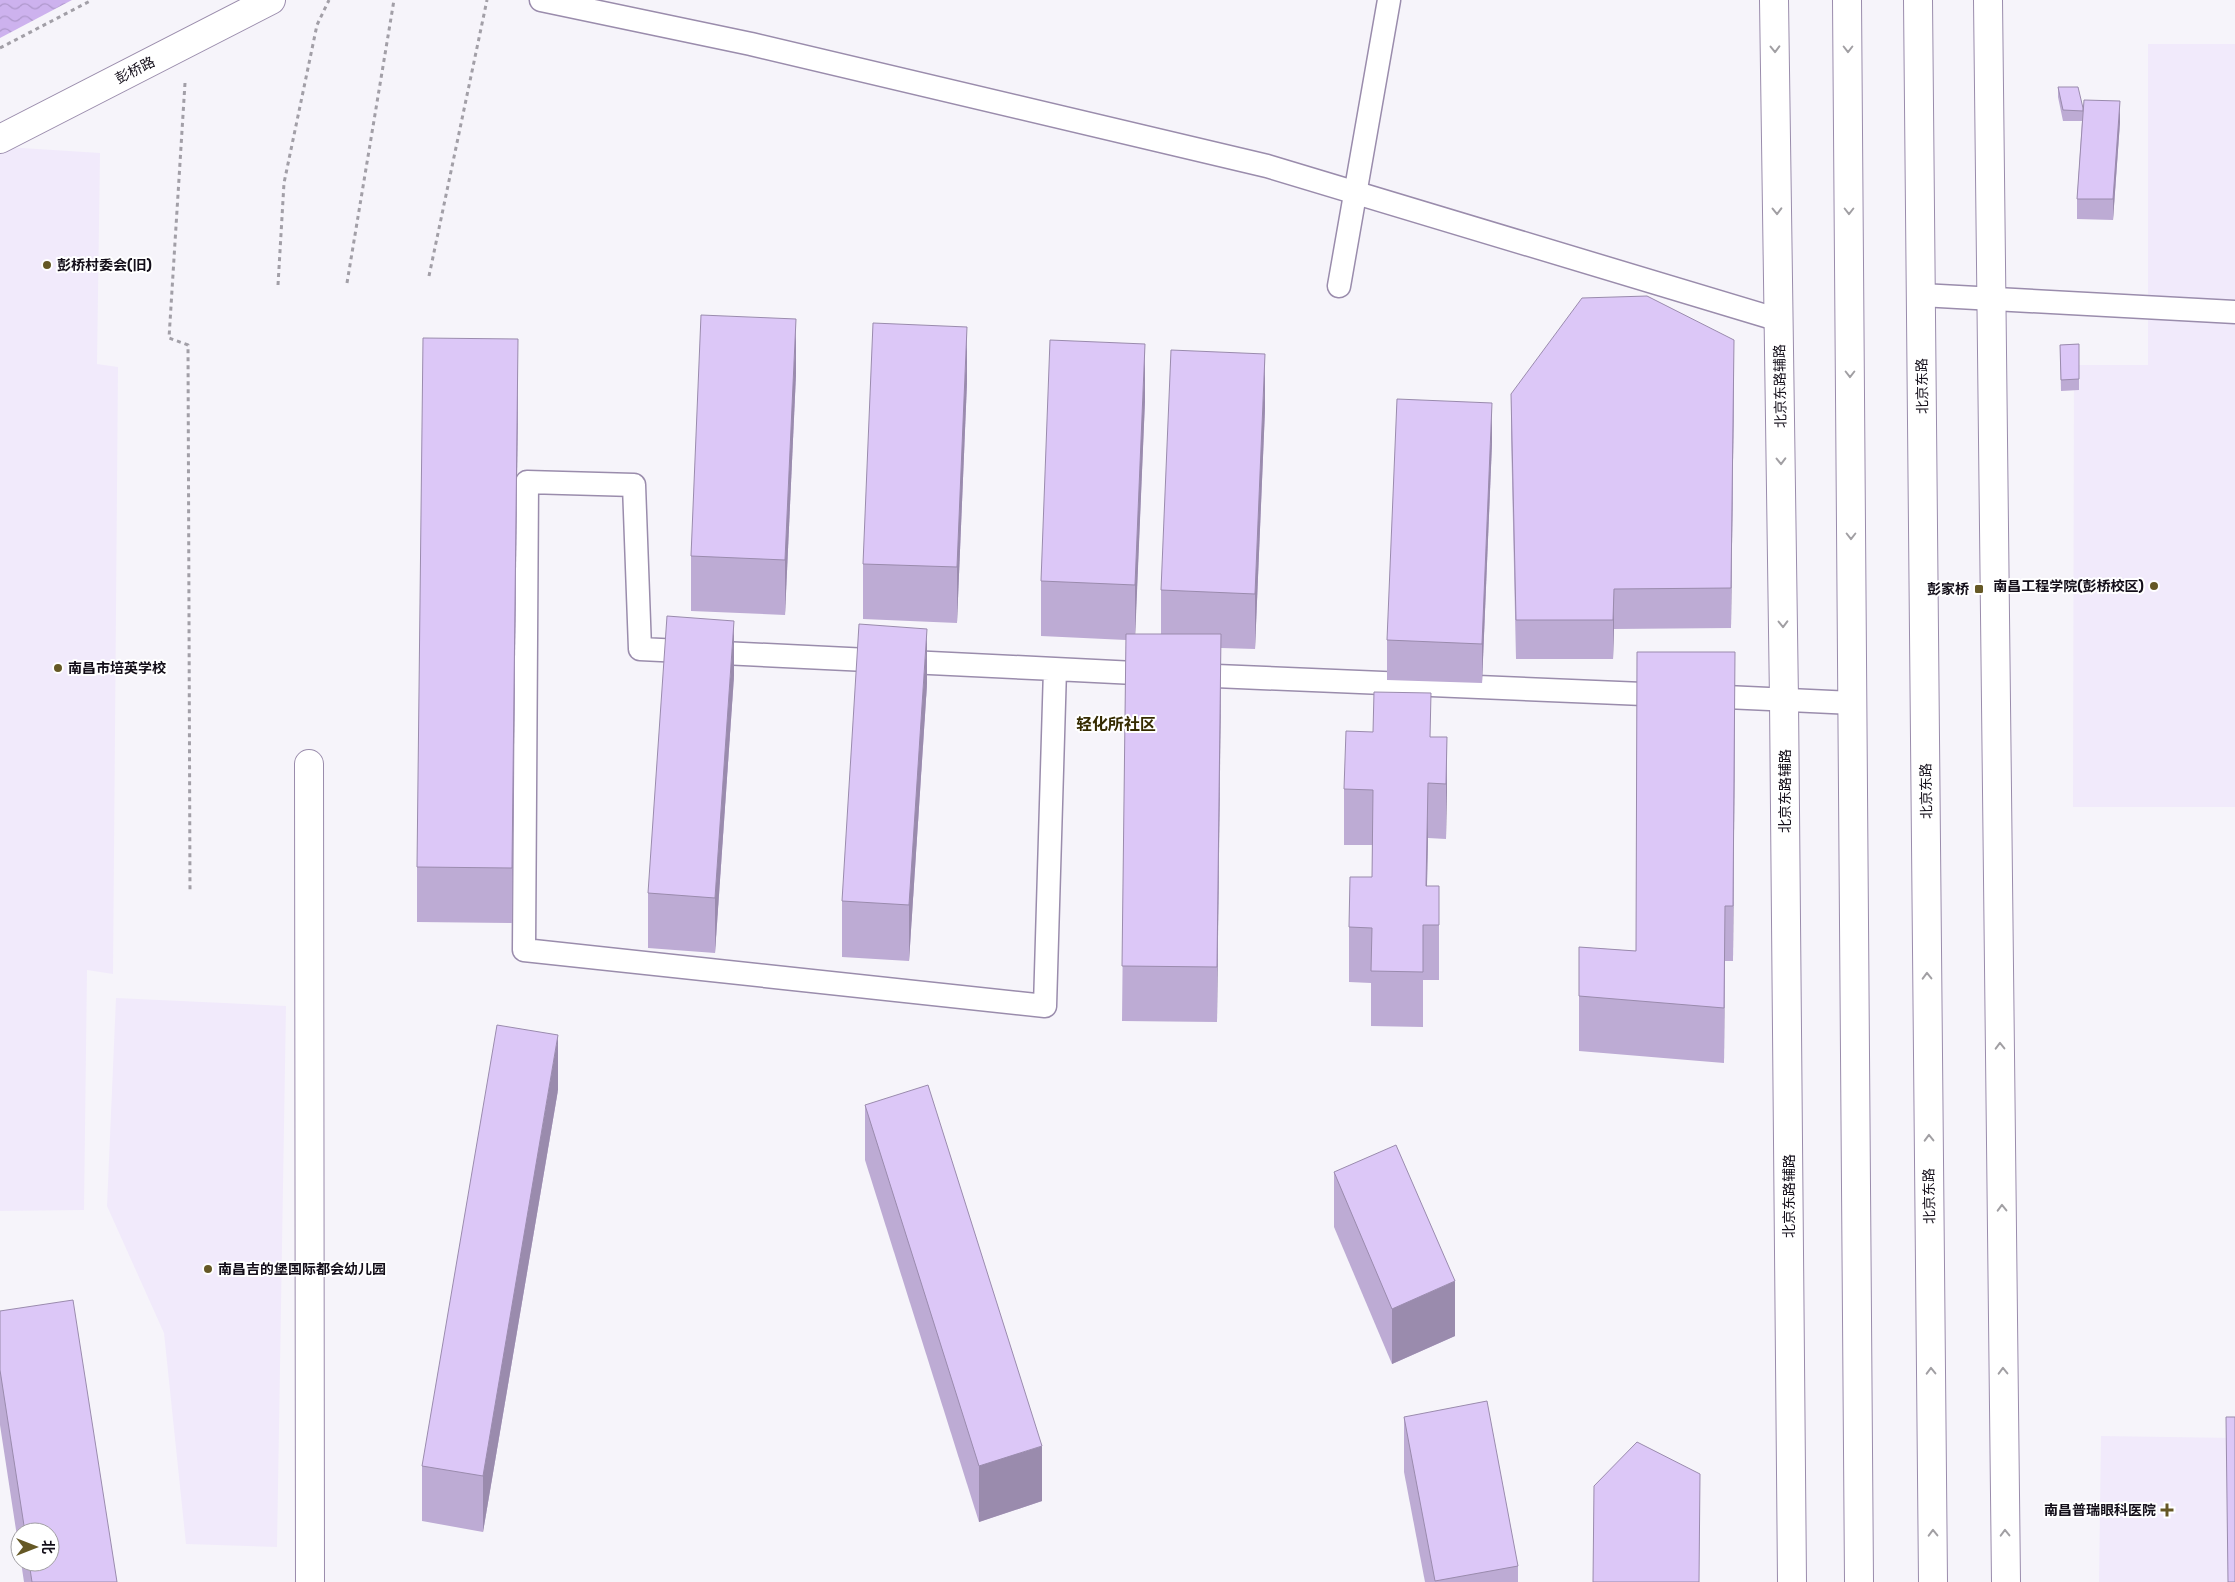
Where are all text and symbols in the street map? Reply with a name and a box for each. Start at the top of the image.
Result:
one-way arrow [1769,45,1780,53]
one-way arrow [1842,45,1853,53]
street label: 彭桥路 [113,53,158,88]
one-way arrow [1772,208,1782,215]
one-way arrow [1844,208,1854,215]
place label: 彭桥村委会(旧) [57,257,152,274]
marker: 彭桥村委会(旧) [41,259,53,271]
street label: 北京东路辅路 [1771,344,1790,428]
street label: 北京东路 [1914,358,1931,414]
one-way arrow [1845,370,1855,378]
one-way arrow [1776,458,1786,465]
one-way arrow [1846,532,1857,540]
place label: 南昌工程学院(彭桥校区) [1993,578,2144,595]
marker: 南昌工程学院(彭桥校区) [2148,580,2160,592]
place label: 彭家桥 [1927,581,1969,598]
marker: 彭家桥 [1973,583,1985,595]
one-way arrow [1778,620,1788,628]
place label: 南昌市培英学校 [68,660,166,677]
marker: 南昌市培英学校 [52,662,64,674]
district label: 轻化所社区 [1076,715,1156,734]
street label: 北京东路辅路 [1777,749,1794,833]
street label: 北京东路 [1918,763,1935,819]
one-way arrow [1922,972,1932,980]
one-way arrow [1995,1042,2005,1050]
one-way arrow [1924,1134,1934,1142]
street label: 北京东路辅路 [1781,1154,1798,1238]
street label: 北京东路 [1921,1168,1938,1224]
one-way arrow [1996,1204,2007,1212]
place label: 南昌吉的堡国际都会幼儿园 [218,1261,386,1278]
marker: 南昌吉的堡国际都会幼儿园 [202,1263,214,1275]
one-way arrow [1926,1367,1936,1374]
one-way arrow [1998,1367,2009,1375]
place label: 南昌普瑞眼科医院 [2044,1502,2156,1519]
marker: 南昌普瑞眼科医院 [2160,1503,2174,1517]
north arrow [10,1522,60,1572]
one-way arrow [1927,1529,1938,1537]
one-way arrow [2000,1529,2010,1537]
text: 北 [39,1540,56,1554]

